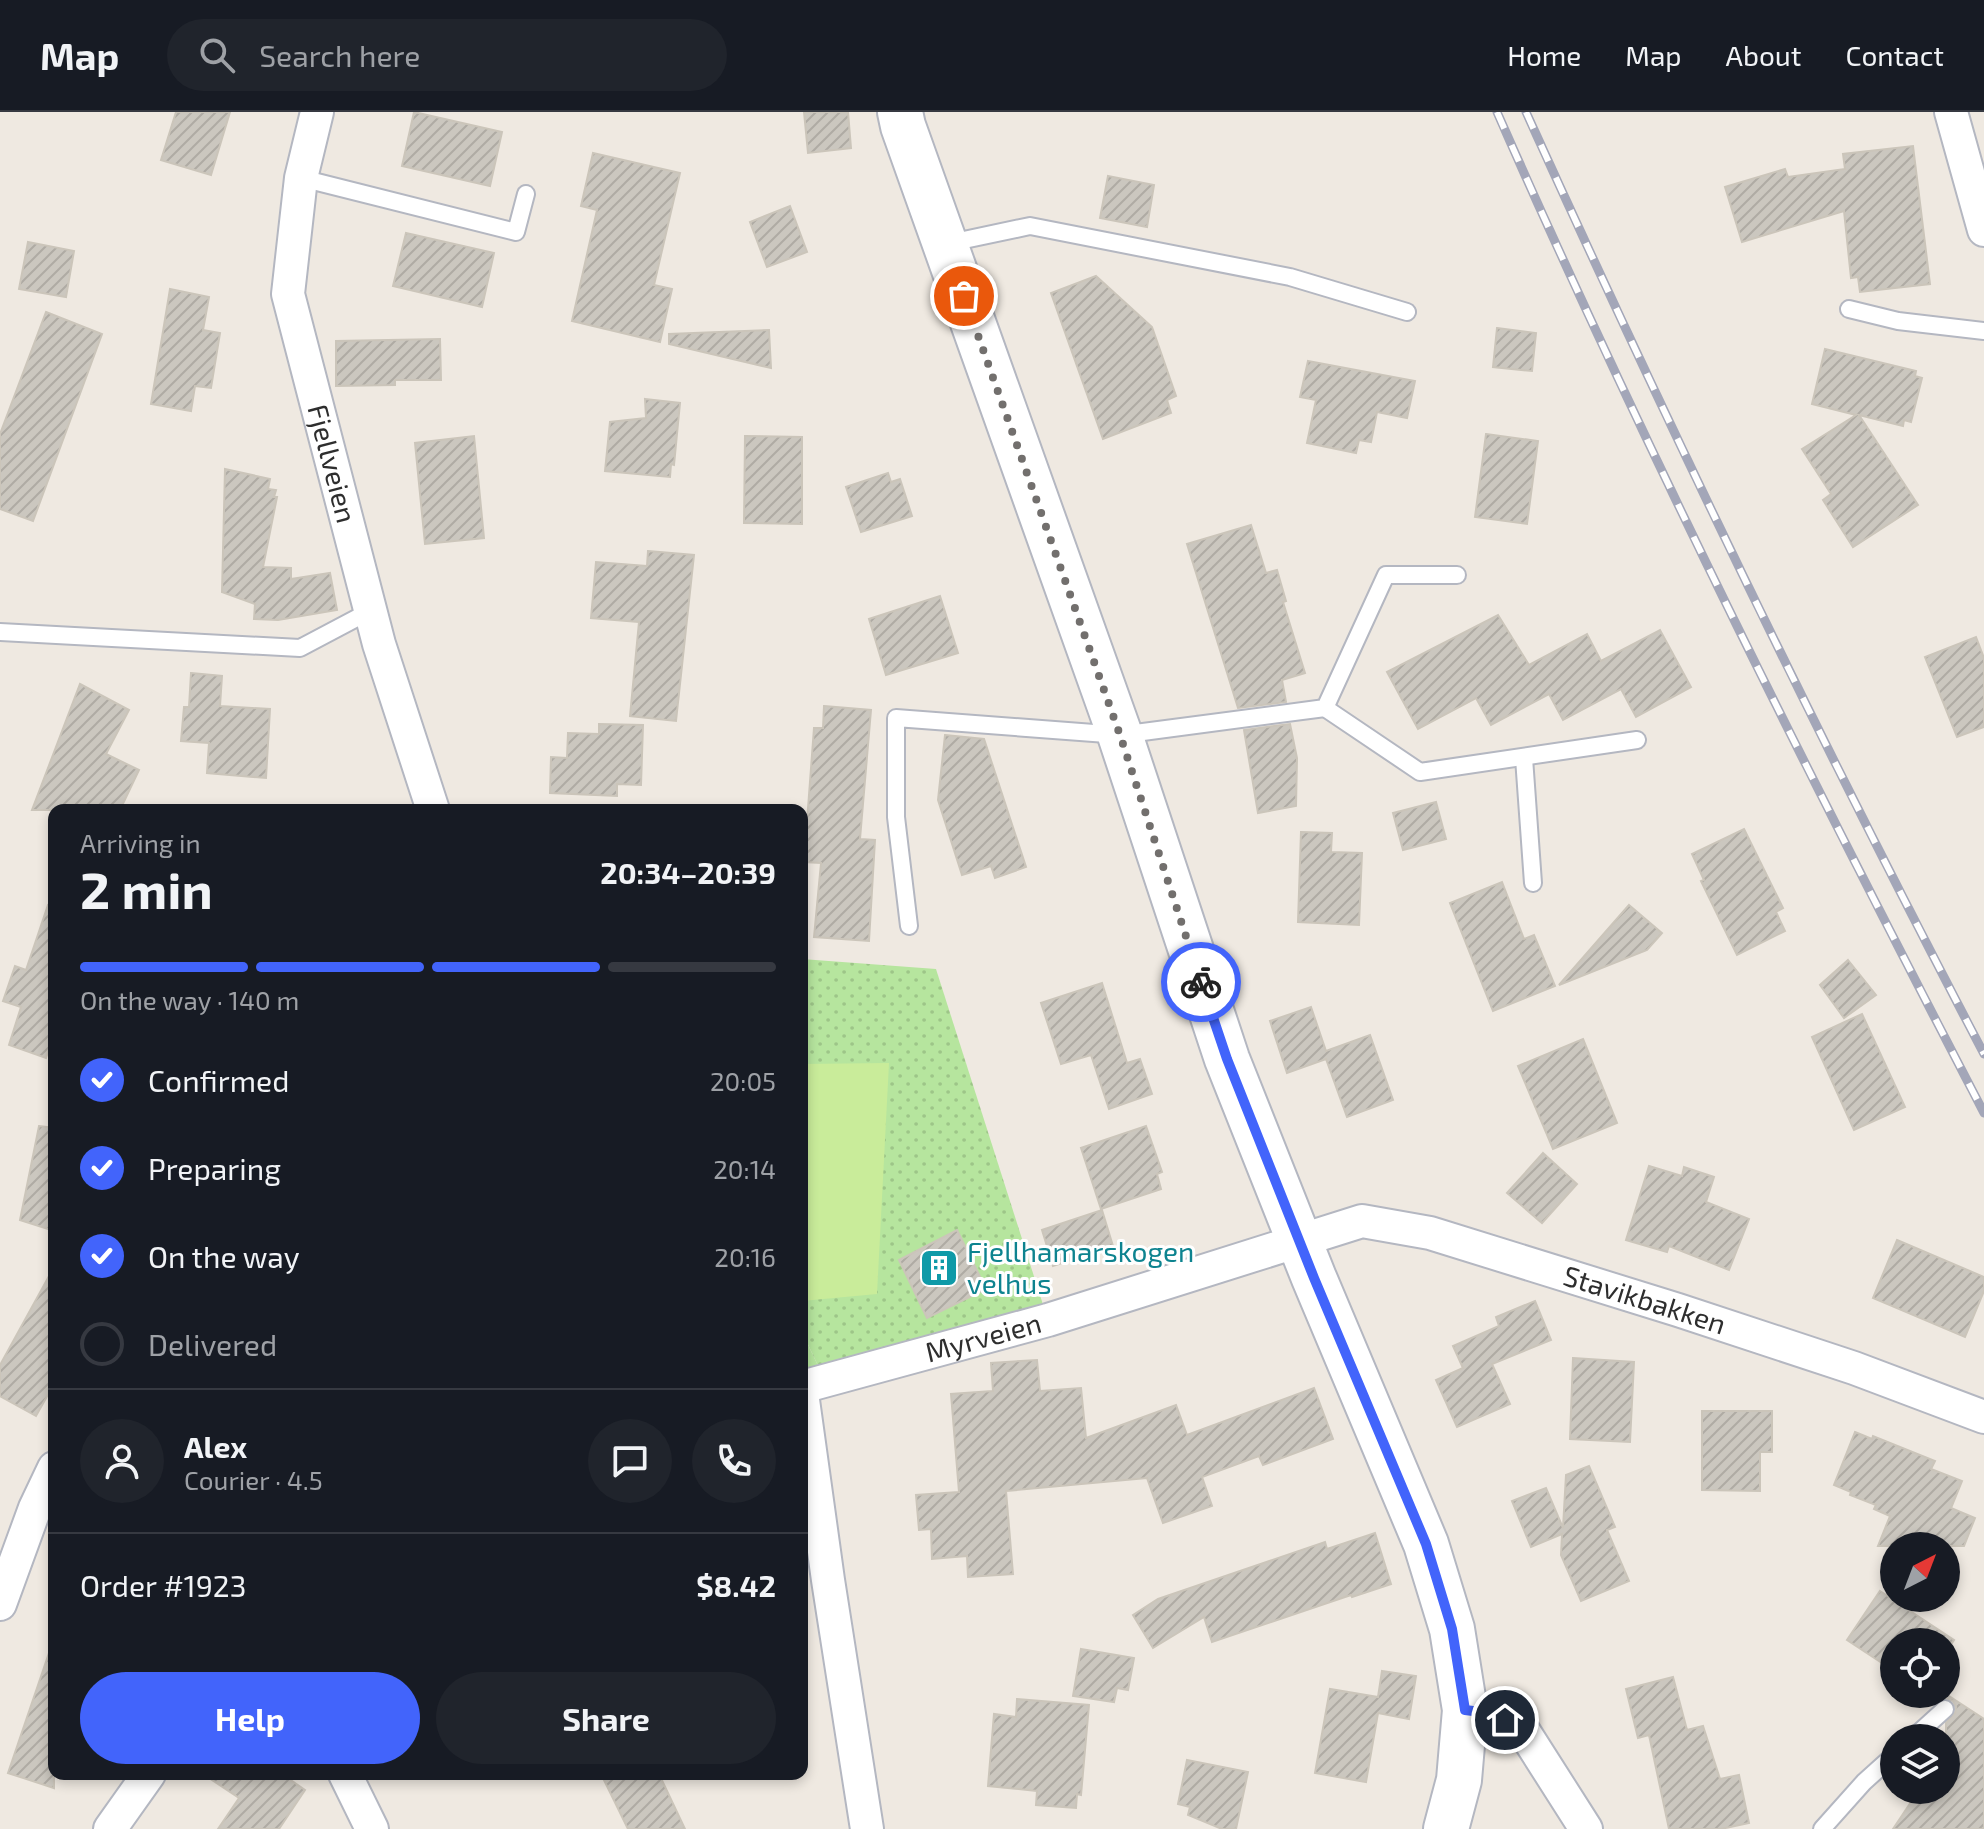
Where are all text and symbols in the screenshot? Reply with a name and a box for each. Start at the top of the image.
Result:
search box [167,19,727,91]
text: Map [40,32,119,78]
icon: search [195,33,239,77]
text: Search here [259,37,420,73]
text: Home [1507,38,1581,72]
text: Map [1625,38,1682,72]
text: About [1726,38,1801,72]
text: Contact [1845,38,1944,72]
pin [930,262,998,330]
icon: bag [942,274,986,318]
street label: Fjellveien [301,401,365,526]
text: Arriving in [80,827,201,858]
text: 20:34–20:39 [600,854,776,890]
text: 2 min [80,857,213,919]
courier [1161,942,1241,1022]
icon: bike [1179,960,1223,1004]
text: On the way · 140 m [80,984,299,1015]
icon: check [80,1058,124,1102]
text: Confirmed [148,1062,289,1098]
text: 20:05 [710,1065,776,1096]
icon: check [80,1146,124,1190]
text: Preparing [148,1150,281,1186]
text: 20:14 [713,1153,776,1184]
icon: check [80,1234,124,1278]
place label: Fjellhamarskogen velhus [967,1234,1194,1300]
text: On the way [148,1238,300,1274]
text: 20:16 [714,1241,776,1272]
building icon: Fjellhamarskogen velhus [918,1247,960,1289]
street label: Stavikbakken [1559,1257,1730,1341]
street label: Myrveien [921,1305,1045,1369]
text: Delivered [148,1326,277,1362]
button: person [80,1419,164,1503]
button: chat [588,1419,672,1503]
button: phone [692,1419,776,1503]
text: Alex [184,1428,247,1464]
text: Courier · 4.5 [184,1464,323,1495]
north arrow [1880,1532,1960,1612]
map controls [1880,1532,1960,1804]
text: Order #1923 [80,1567,246,1603]
text: $8.42 [696,1567,776,1603]
button: locate [1880,1628,1960,1708]
button: Help [80,1672,420,1764]
button: Share [436,1672,776,1764]
pin [1471,1686,1539,1754]
icon: home [1483,1698,1527,1742]
button: layers [1880,1724,1960,1804]

